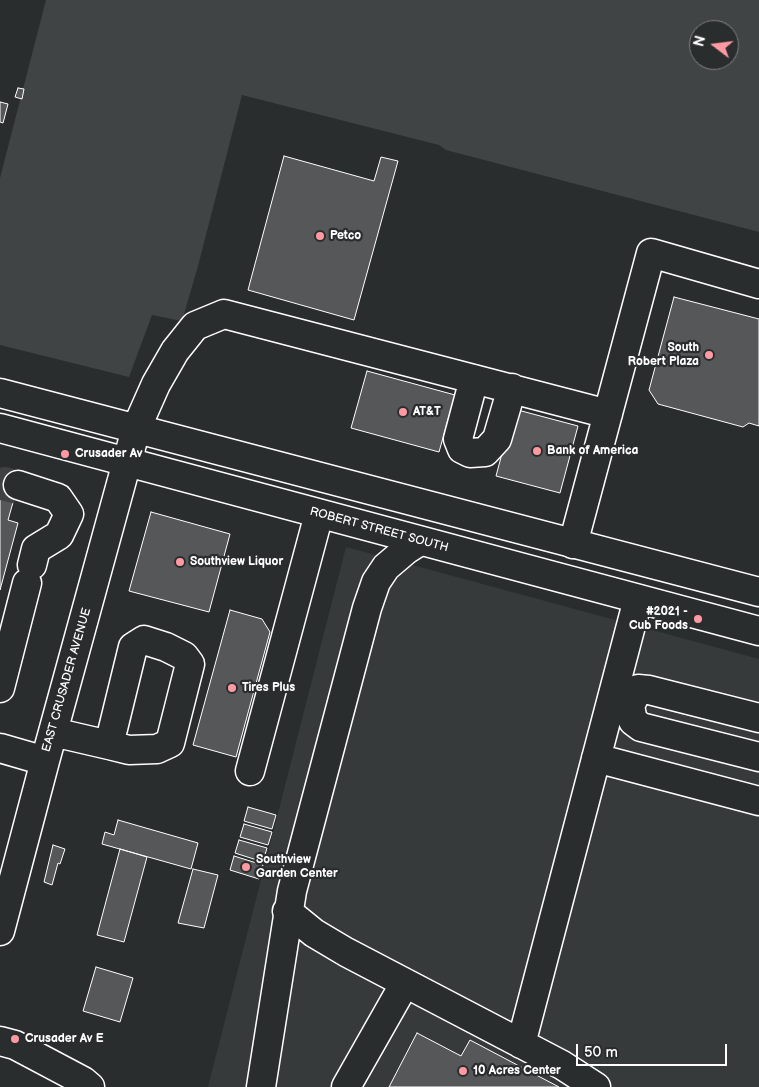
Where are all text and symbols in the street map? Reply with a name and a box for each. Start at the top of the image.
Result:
north arrow [689,20,739,70]
text: N [690,34,710,49]
place label: Petco [330,229,361,243]
marker: Petco [314,230,326,242]
place label: South Robert Plaza [628,341,699,369]
marker: South Robert Plaza [703,349,715,361]
place label: AT&T [413,405,441,419]
marker: AT&T [397,406,409,418]
place label: Bank of America [547,444,638,458]
marker: Bank of America [531,445,543,457]
place label: Crusader Av [75,447,142,461]
marker: Crusader Av [59,448,71,460]
street label: ROBERT STREET SOUTH [308,505,450,555]
place label: Southview Liquor [190,555,283,569]
marker: Southview Liquor [174,556,186,568]
place label: #2021 - Cub Foods [629,605,688,633]
street label: EAST CRUSADER AVENUE [40,606,94,754]
marker: #2021 - Cub Foods [692,613,704,625]
place label: Tires Plus [242,681,295,695]
marker: Tires Plus [226,682,238,694]
place label: Southview Garden Center [256,853,338,881]
marker: Southview Garden Center [240,861,252,873]
place label: Crusader Av E [25,1032,103,1046]
marker: Crusader Av E [9,1033,21,1045]
scale bar [579,1034,730,1066]
text: 50 m [584,1043,618,1062]
place label: 10 Acres Center [473,1064,561,1078]
marker: 10 Acres Center [457,1065,469,1077]

